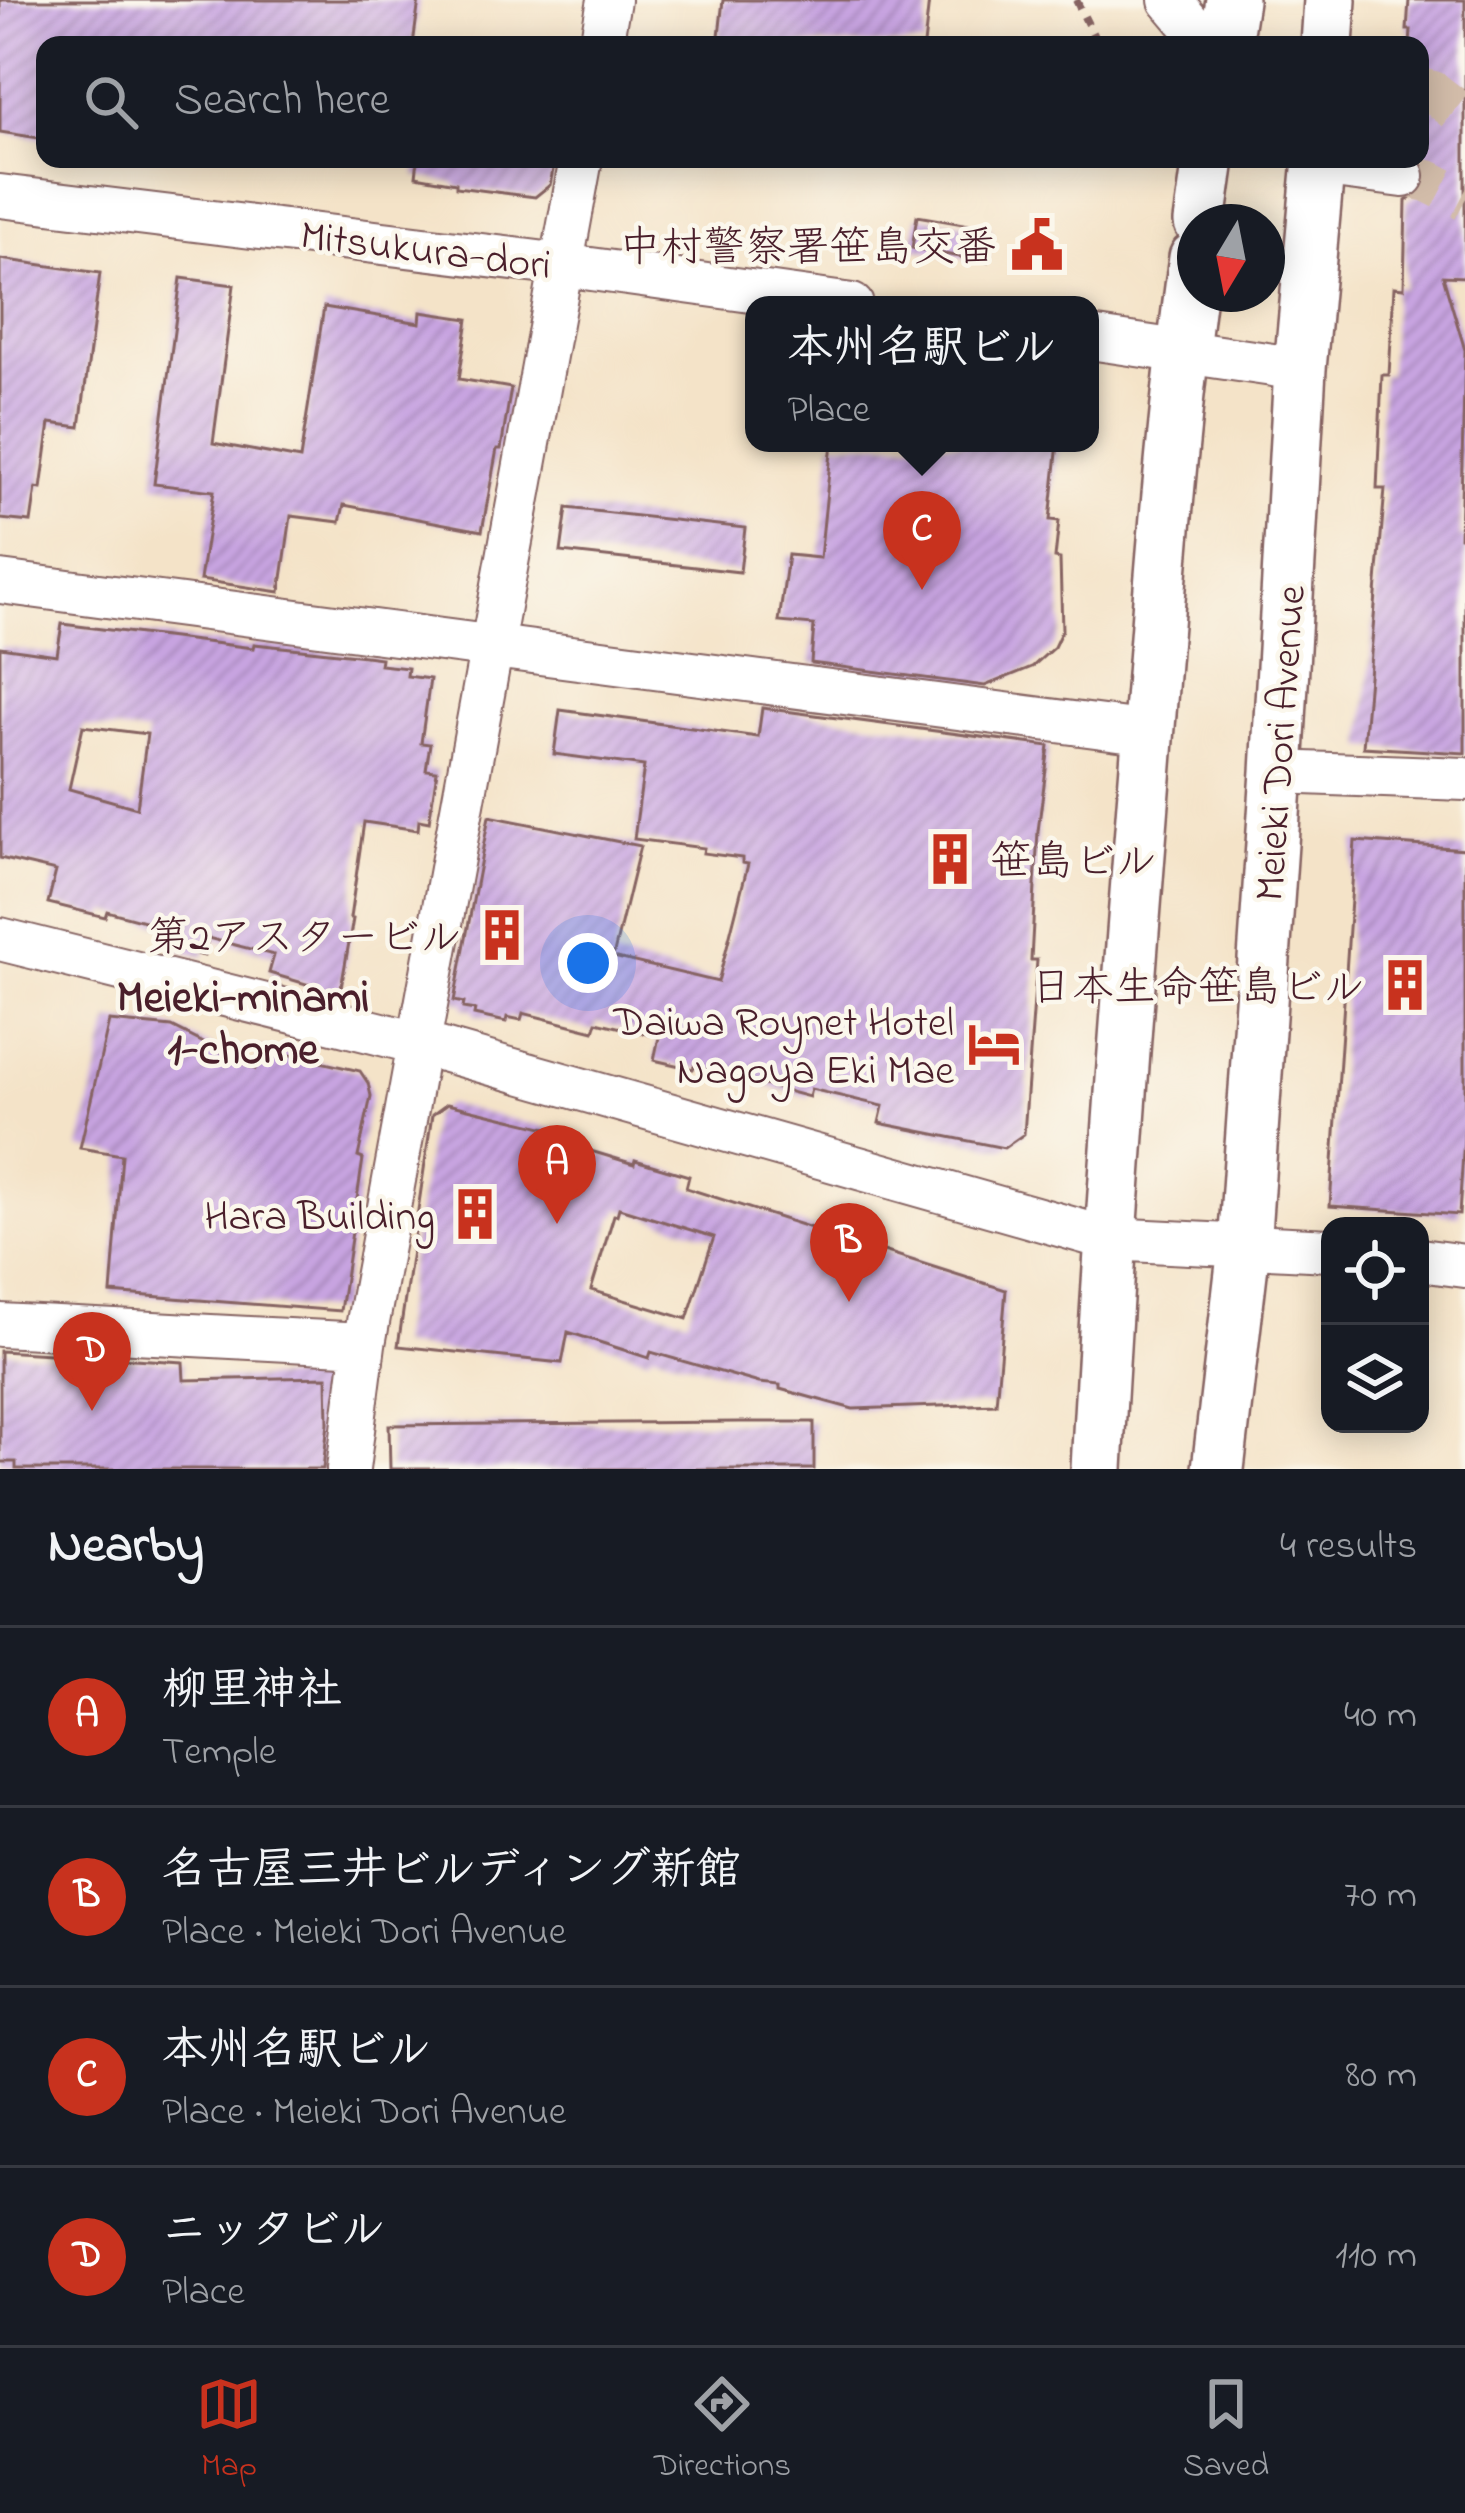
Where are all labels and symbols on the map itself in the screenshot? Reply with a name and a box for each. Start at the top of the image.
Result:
north arrow [1177,204,1285,312]
street label: Mitsukura-dori [297,207,554,298]
public building icon: 中村警察署笹島交番 [1008,216,1066,274]
place label: 中村警察署笹島交番 [619,219,997,280]
pin: C [883,491,961,590]
street label: Meieki Dori Avenue [1241,583,1324,903]
building icon: 笹島ビル [921,830,979,888]
place label: 笹島ビル [990,833,1157,894]
building icon: 第2アスタービル [473,906,531,964]
place label: 第2アスタービル [147,909,462,970]
your location [558,933,618,993]
building icon: 日本生命笹島ビル [1376,956,1434,1014]
place label: 日本生命笹島ビル [1030,959,1365,1020]
district label: Meieki-minami 1-chome [117,967,369,1085]
place label: Daiwa Roynet Hotel Nagoya Eki Mae [612,994,954,1103]
hotel icon: Daiwa Roynet Hotel Nagoya Eki Mae [965,1015,1023,1073]
pin: A [518,1125,596,1224]
building icon: Hara Building [446,1185,504,1243]
place label: Hara Building [204,1188,435,1249]
pin: B [810,1203,888,1302]
pin: D [53,1312,131,1411]

